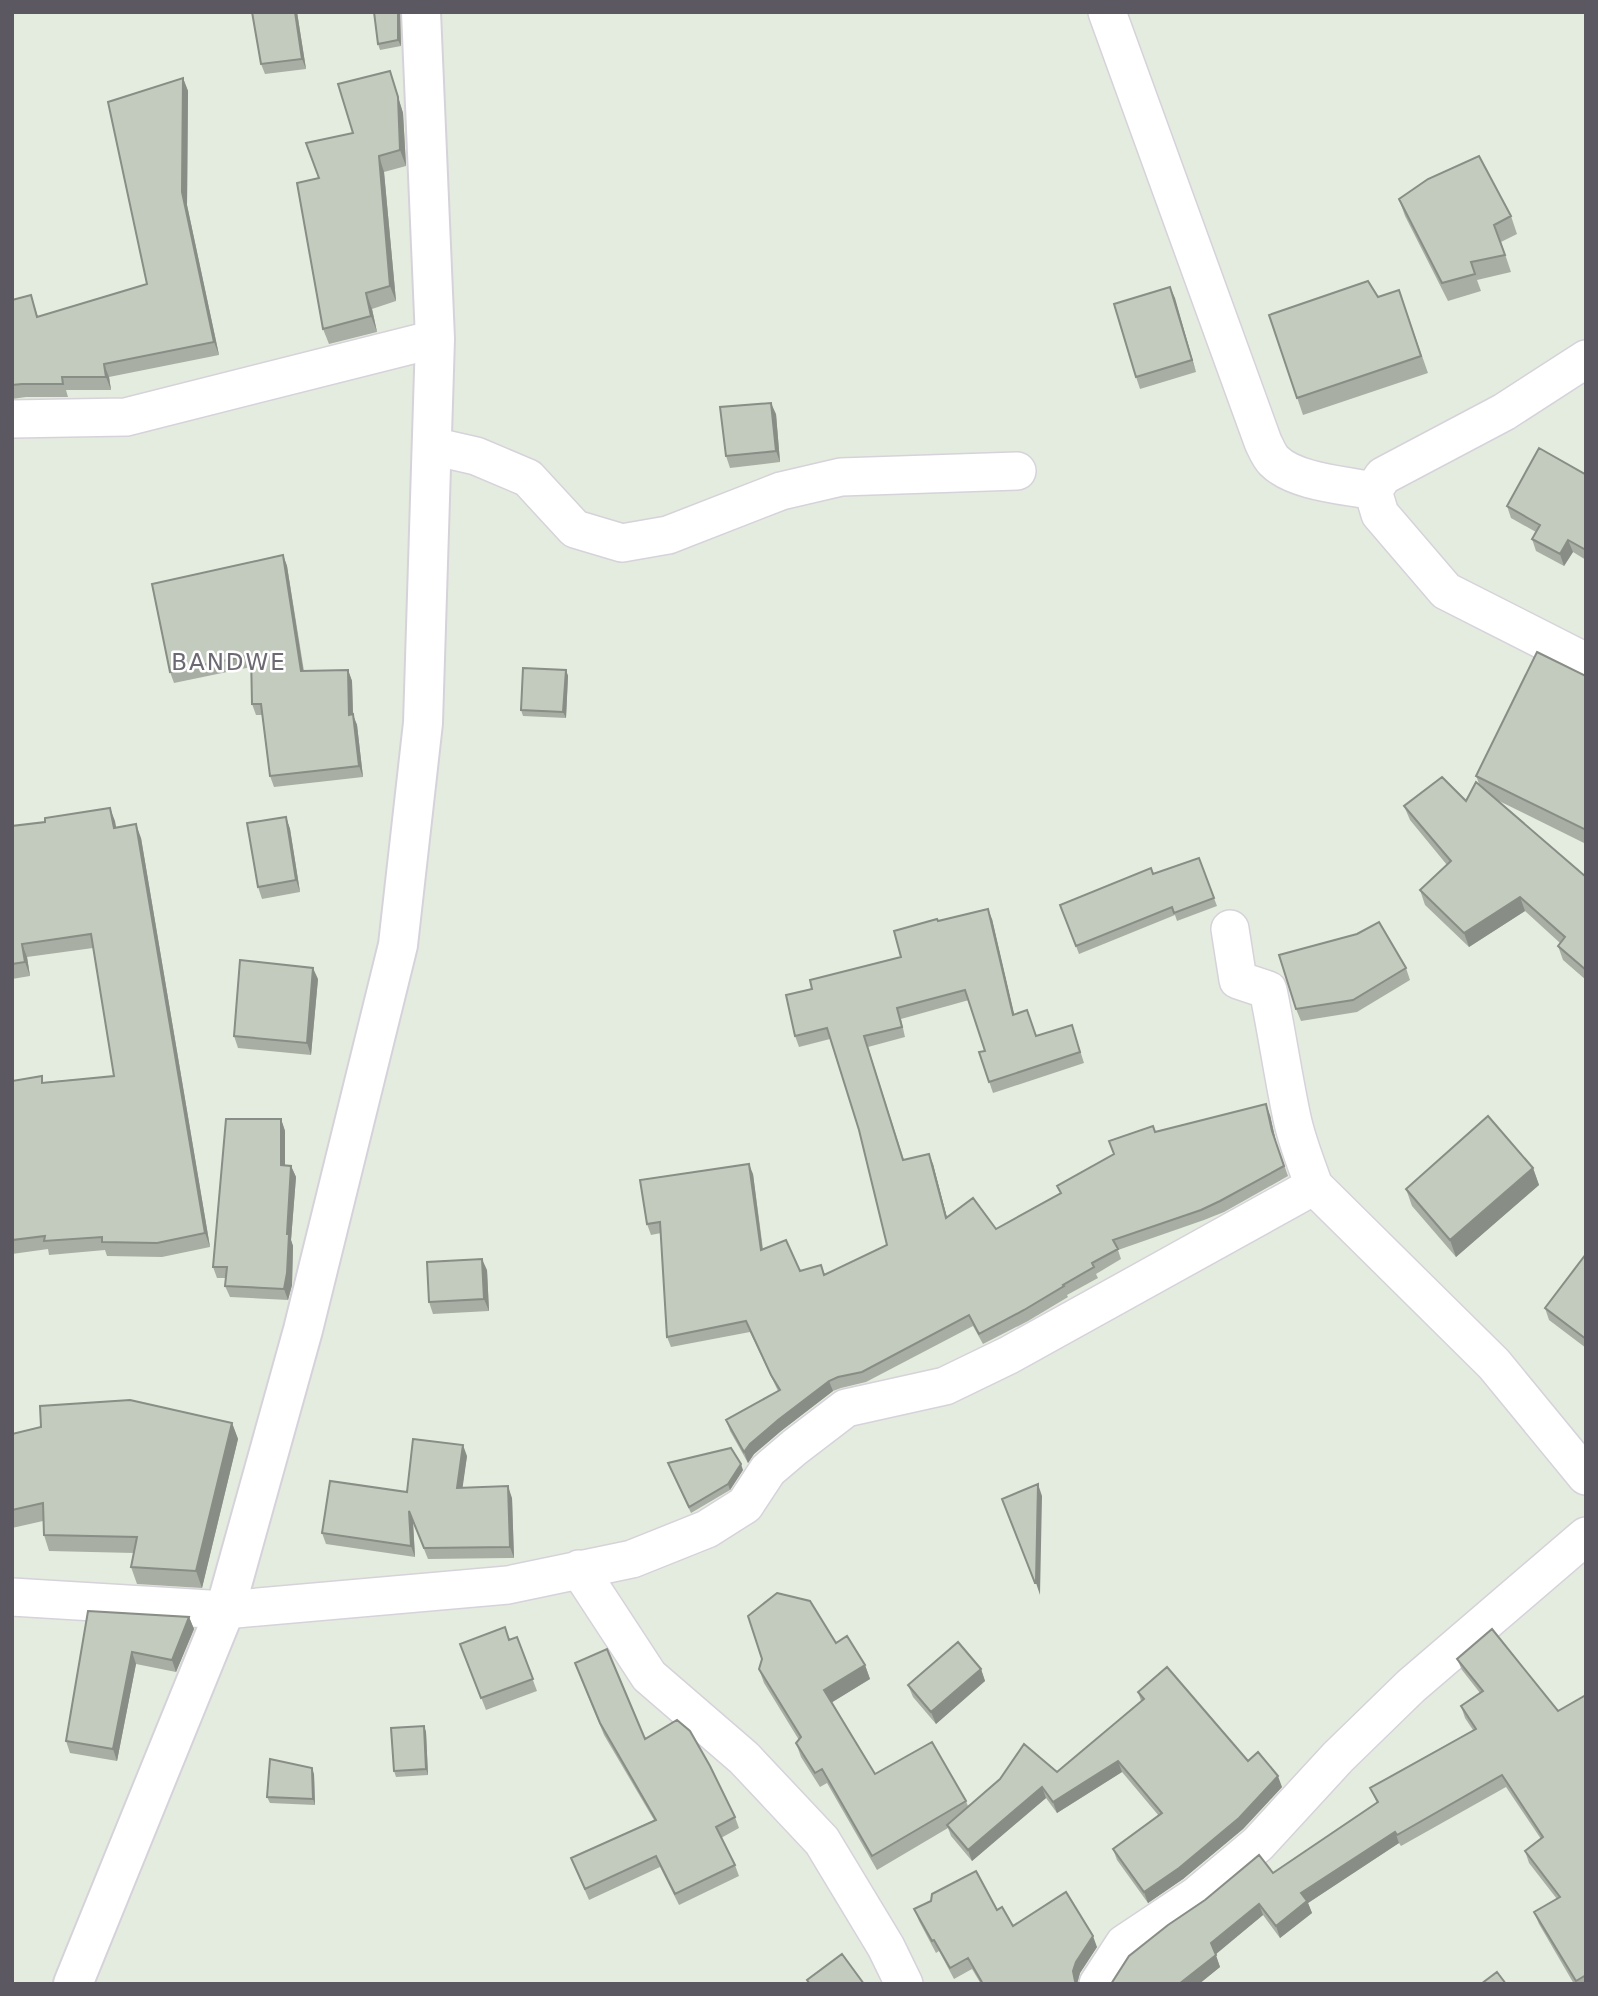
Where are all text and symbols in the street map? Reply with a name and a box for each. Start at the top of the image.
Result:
district label: BANDWE [171,649,287,675]

